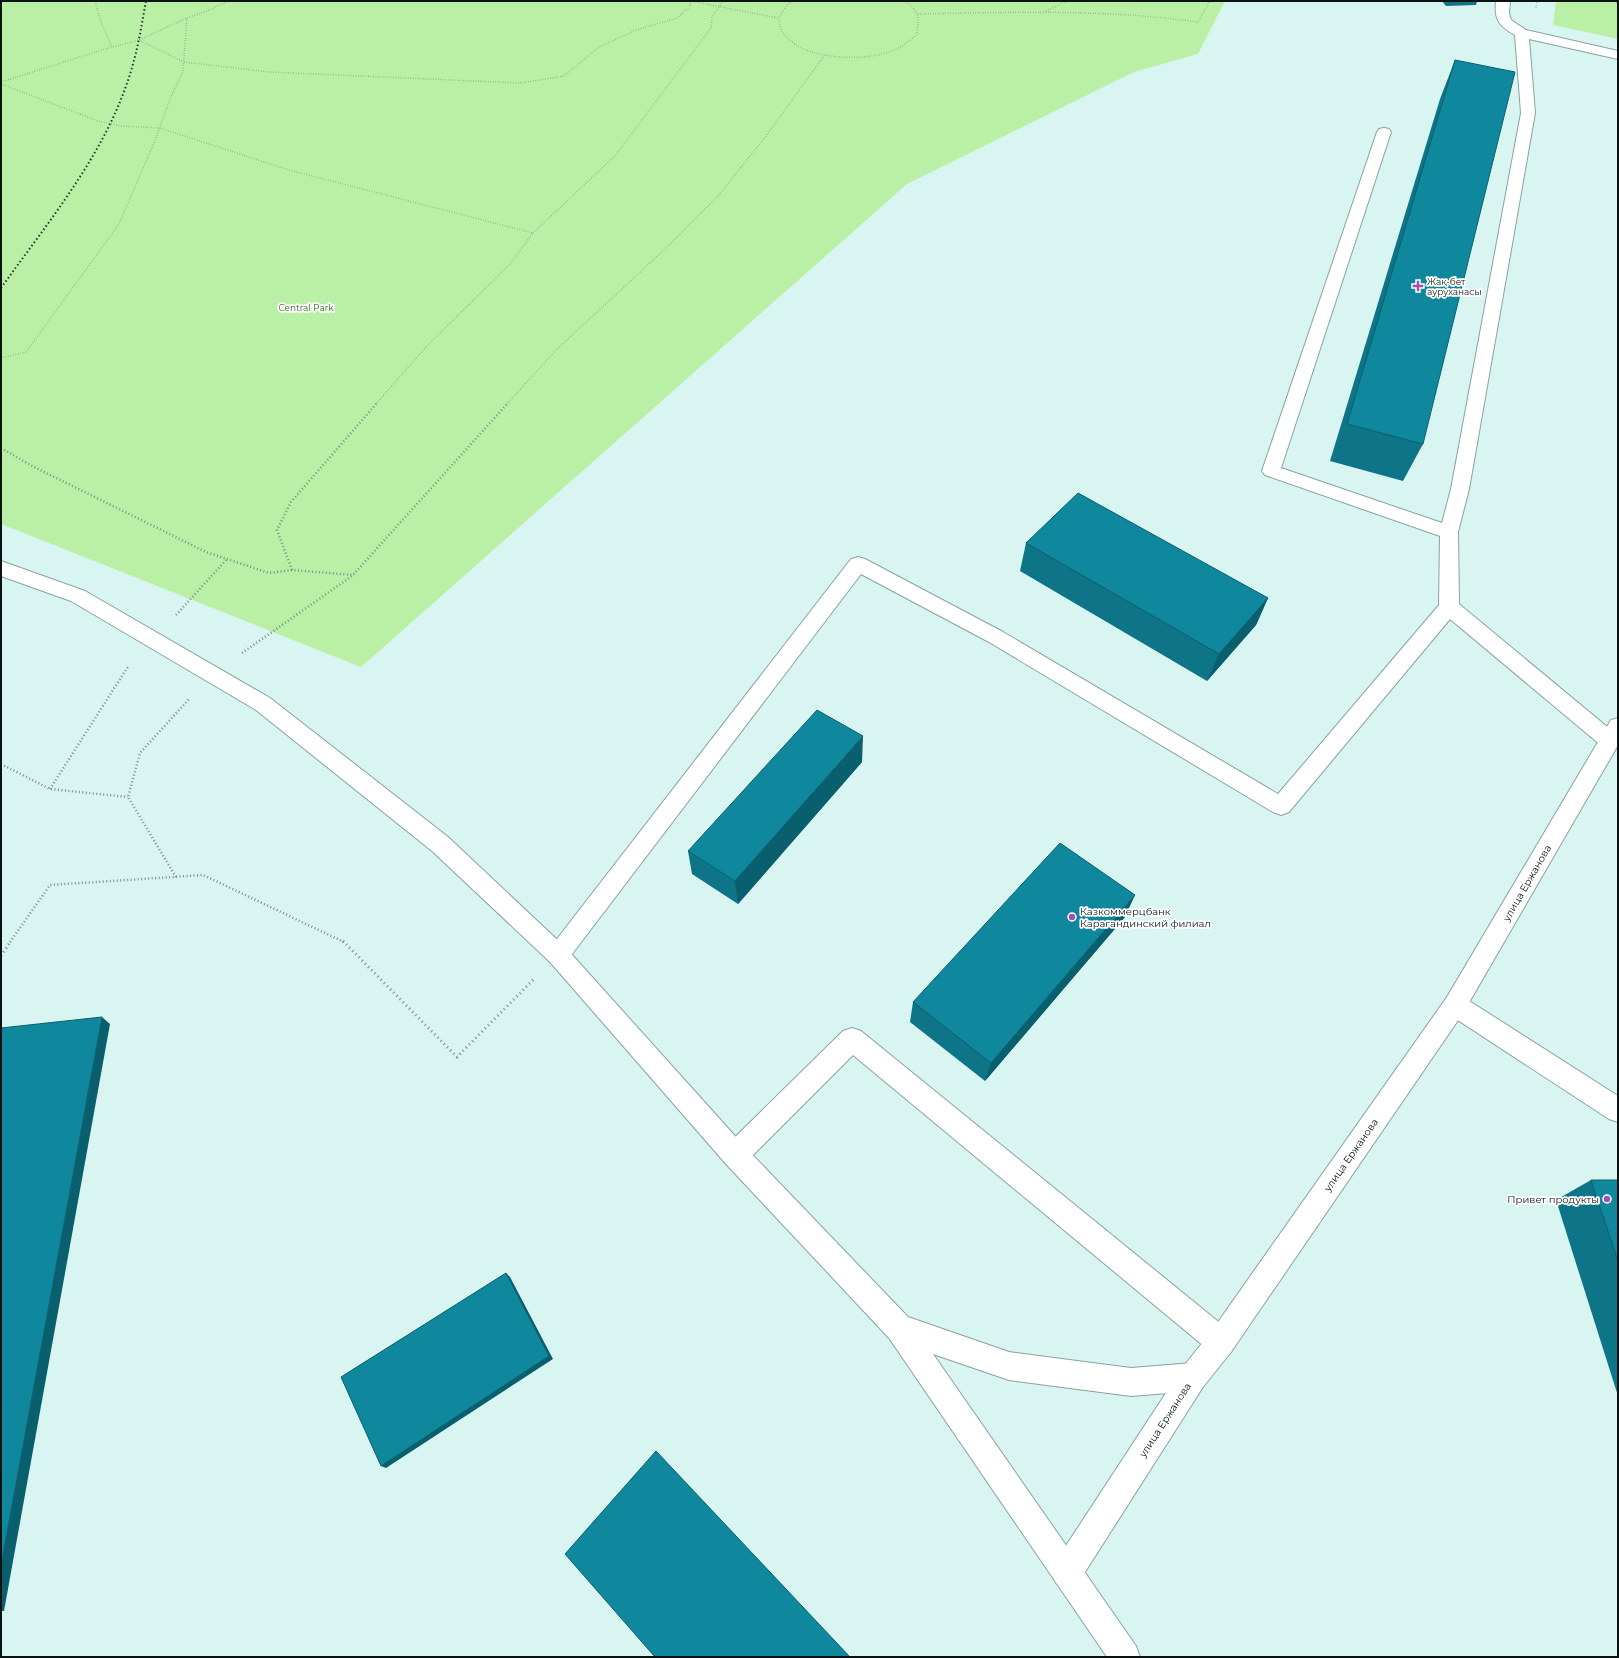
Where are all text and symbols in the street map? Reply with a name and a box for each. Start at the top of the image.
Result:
place label: Жақ-бет ауруханасы [1427,276,1482,297]
marker: Жақ-бет ауруханасы [1412,280,1424,292]
park label: Central Park [278,302,334,313]
street label: улица Ержанова [1499,842,1554,924]
place label: Казкоммерцбанк Карагандинский филиал [1080,905,1211,930]
marker: Казкоммерцбанк Карагандинский филиал [1067,912,1077,922]
street label: улица Ержанова [1320,1116,1381,1195]
place label: Привет продукты [1507,1193,1599,1206]
marker: Привет продукты [1602,1194,1612,1204]
street label: улица Ержанова [1136,1380,1194,1461]

